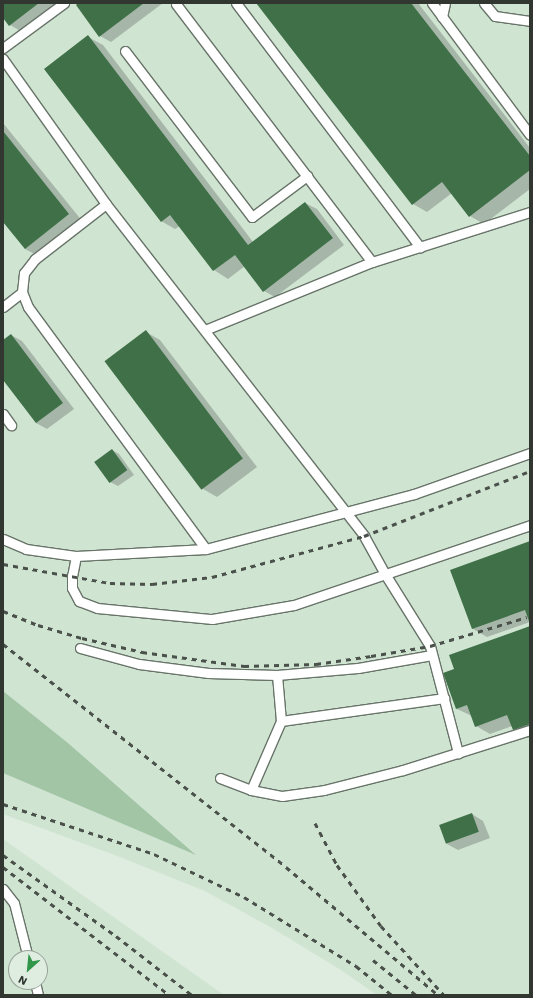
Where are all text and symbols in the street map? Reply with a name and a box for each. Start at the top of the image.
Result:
north arrow [8,950,48,990]
text: N [16,973,29,988]

